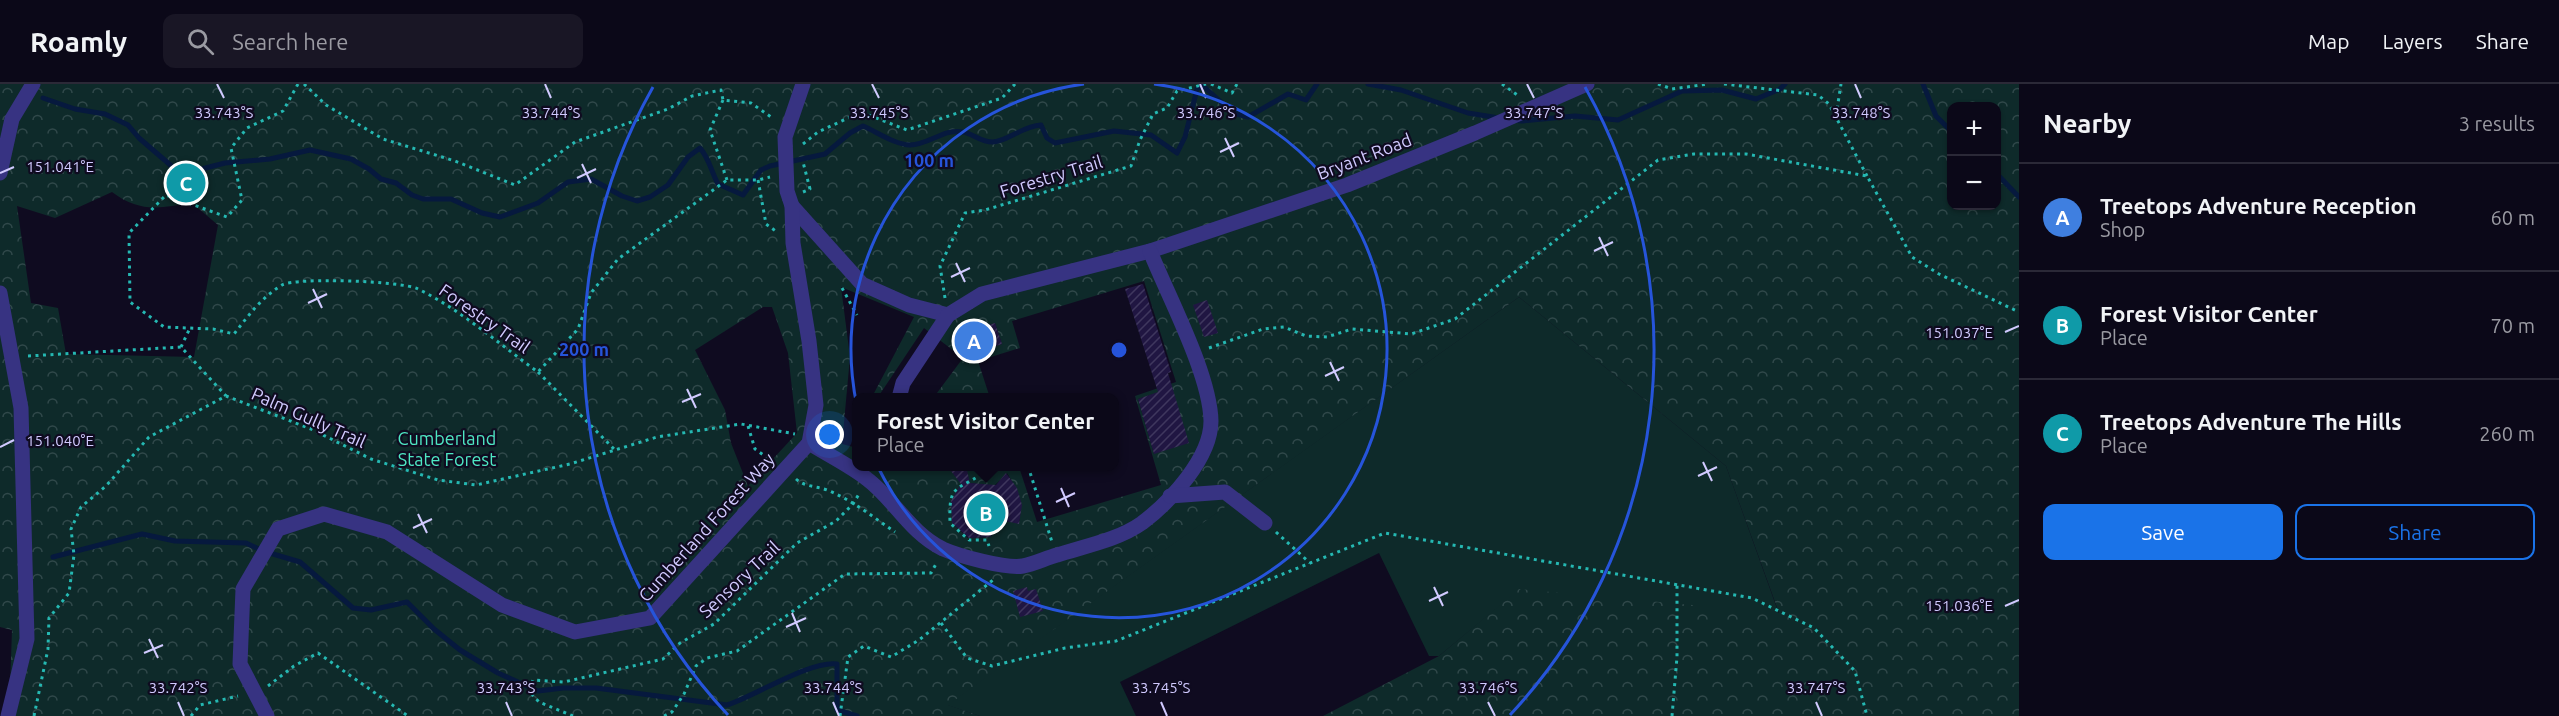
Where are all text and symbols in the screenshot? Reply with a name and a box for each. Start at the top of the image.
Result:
search box [163,14,583,68]
icon: search [184,25,217,58]
text: Roamly [30,26,127,57]
text: Search here [232,29,348,54]
text: Map [2308,29,2349,53]
text: Layers [2382,29,2443,53]
text: Share [2476,29,2529,53]
map controls [1947,102,2001,210]
button: + [1947,102,2001,156]
text: 33.743°S [195,104,253,121]
text: 33.744°S [522,104,580,121]
text: 33.745°S [850,104,908,121]
text: 33.746°S [1177,104,1235,121]
text: 33.747°S [1505,104,1563,121]
text: 33.748°S [1832,104,1890,121]
text: Nearby [2043,109,2131,138]
text: 3 results [2459,112,2535,135]
street label: Bryant Road [1314,129,1414,183]
text: 100 m [904,150,954,170]
street label: Forestry Trail [997,151,1105,201]
button: − [1947,156,2001,210]
text: 151.041°E [26,158,94,175]
pin: C [166,160,206,206]
text: Treetops Adventure Reception [2100,193,2417,218]
text: A [2055,206,2070,229]
text: 60 m [2491,206,2535,229]
text: Shop [2100,218,2145,241]
street label: Forestry Trail [436,279,534,357]
text: Forest Visitor Center [2100,301,2318,326]
text: B [2056,314,2069,337]
text: 70 m [2491,314,2535,337]
pin: A [954,318,994,364]
text: 151.037°E [1925,324,1993,341]
text: Place [2100,326,2148,349]
text: 200 m [559,339,609,359]
centre of rings [1109,340,1129,360]
street label: Palm Gully Trail [249,383,370,451]
popup [852,393,1119,471]
text: Forest Visitor Center [877,408,1094,433]
text: Treetops Adventure The Hills [2100,409,2402,434]
your location [815,420,844,449]
text: C [2056,422,2069,445]
text: 260 m [2479,422,2535,445]
park label: Cumberland State Forest [398,428,496,469]
text: 151.040°E [26,432,94,449]
text: Place [877,433,924,456]
text: Place [2100,434,2148,457]
street label: Cumberland Forest Way [634,448,778,605]
pin: B [966,490,1006,536]
button: Save [2043,504,2283,560]
button: Share [2295,504,2535,560]
street label: Sensory Trail [695,537,784,621]
text: 151.036°E [1925,597,1993,614]
text: 33.742°S [149,679,207,696]
text: 33.743°S [477,679,535,696]
text: 33.744°S [804,679,862,696]
text: 33.745°S [1132,679,1190,696]
text: 33.746°S [1459,679,1517,696]
text: 33.747°S [1787,679,1845,696]

